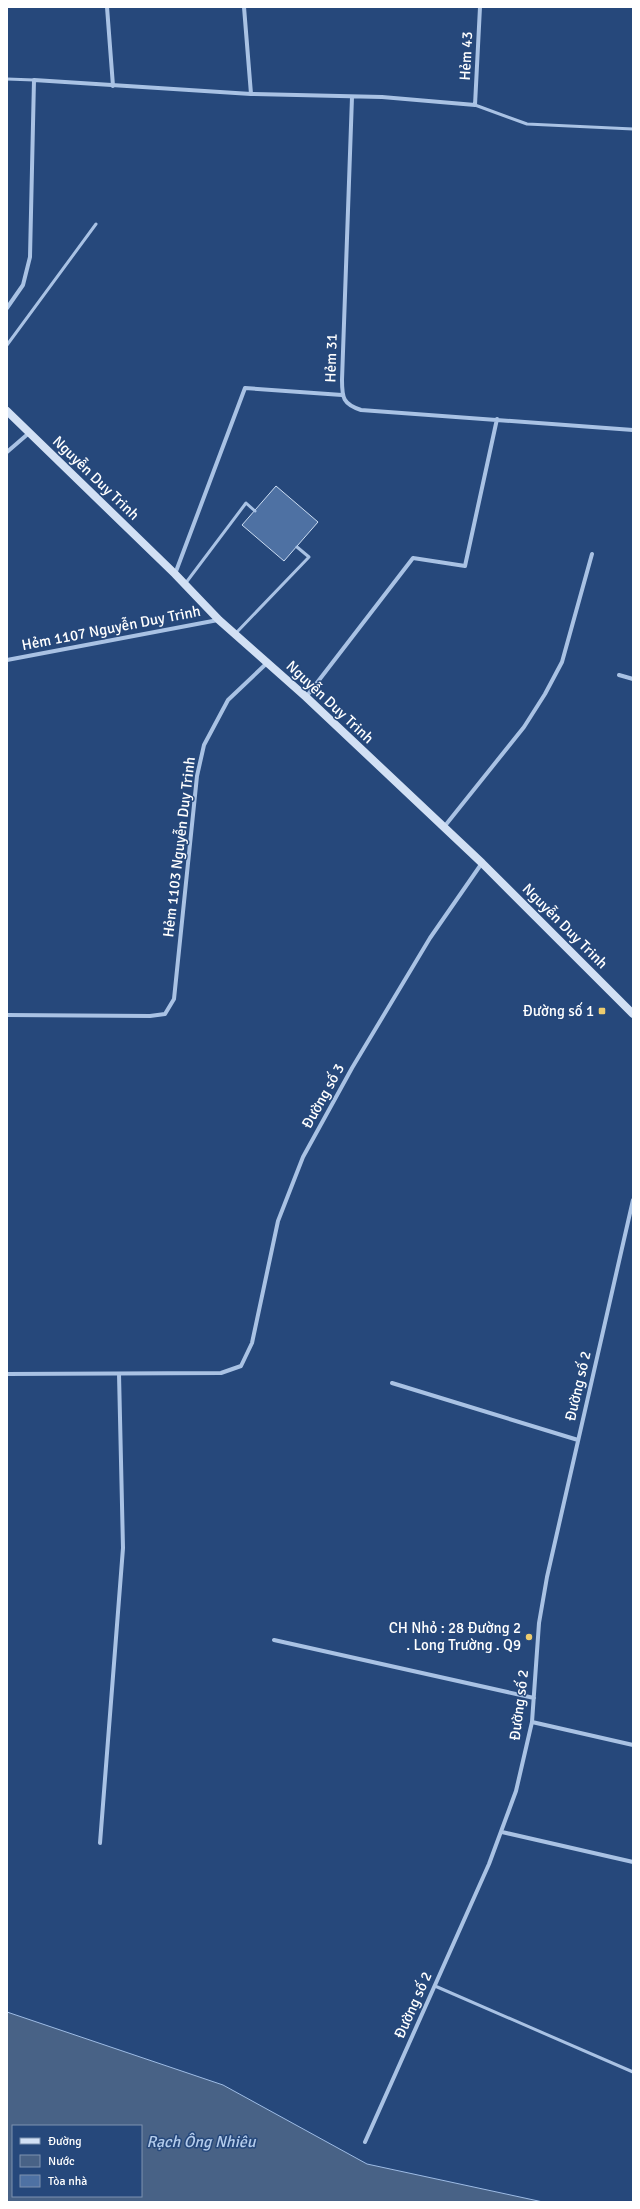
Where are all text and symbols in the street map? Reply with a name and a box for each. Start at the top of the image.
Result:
street label: Hẻm 43 [456,31,476,81]
street label: Hẻm 31 [321,333,341,383]
street label: Nguyễn Duy Trinh [49,431,144,524]
street label: Hẻm 1107 Nguyễn Duy Trinh [20,601,202,654]
street label: Nguyễn Duy Trinh [282,656,378,747]
street label: Hẻm 1103 Nguyễn Duy Trinh [158,756,199,938]
street label: Nguyễn Duy Trinh [519,879,612,972]
place label: Đường số 1 [523,1002,594,1020]
marker: Đường số 1 [597,1006,607,1016]
street label: Đường số 3 [298,1060,348,1132]
street label: Đường số 2 [561,1349,595,1423]
place label: CH Nhỏ : 28 Đường 2 . Long Trường . Q9 [389,1619,521,1654]
marker: CH Nhỏ : 28 Đường 2 . Long Trường . Q9 [524,1632,534,1642]
street label: Đường số 2 [506,1669,532,1741]
street label: Đường số 2 [390,1969,436,2041]
legend [12,2125,142,2197]
water label: Rạch Ông Nhiêu [146,2132,257,2152]
text: Đường [48,2134,82,2149]
text: Nước [48,2154,75,2169]
text: Tòa nhà [48,2174,87,2189]

